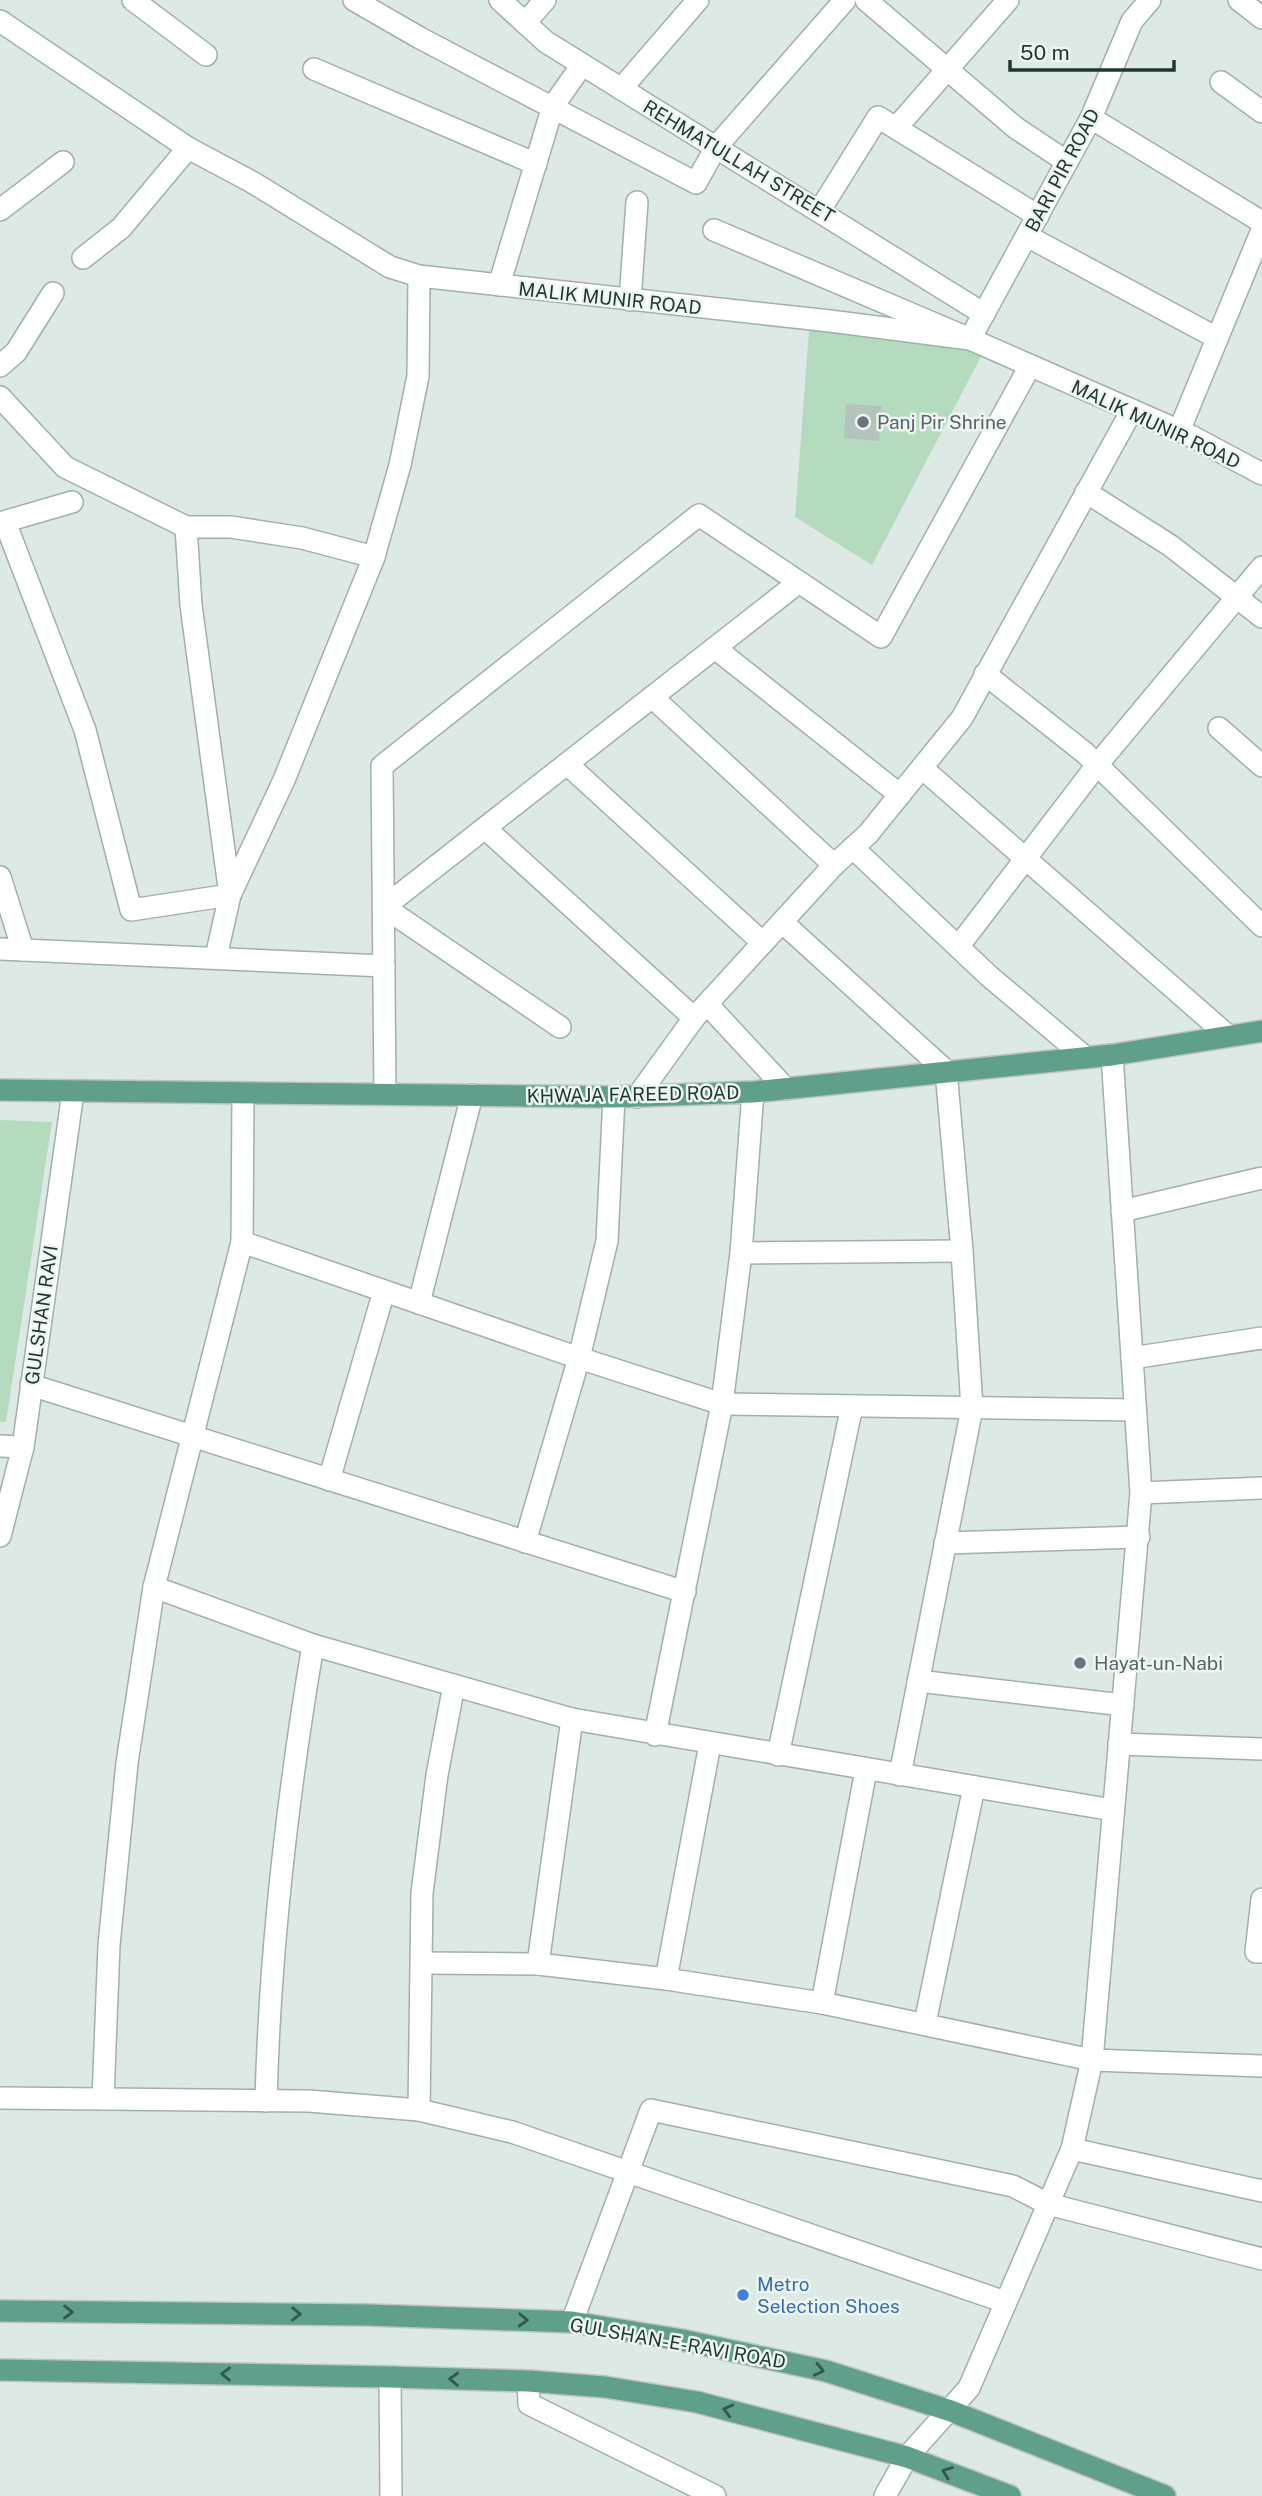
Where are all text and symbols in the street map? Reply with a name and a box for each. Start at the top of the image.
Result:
scale bar [1010,28,1174,72]
text: 50 m [1020,40,1070,65]
street label: REHMATULLAH STREET [639,95,839,227]
street label: BARI PIR ROAD [1020,105,1104,235]
street label: MALIK MUNIR ROAD [517,277,703,319]
street label: MALIK MUNIR ROAD [1068,375,1244,473]
place label: Panj Pir Shrine [877,411,1007,433]
marker: Panj Pir Shrine [855,414,871,430]
street label: KHWAJA FAREED ROAD [527,1081,739,1107]
street label: GULSHAN RAVI [20,1244,62,1386]
place label: Hayat-un-Nabi [1094,1652,1223,1674]
marker: Hayat-un-Nabi [1072,1655,1088,1671]
place label: Metro Selection Shoes [757,2273,900,2317]
marker: Metro Selection Shoes [735,2287,751,2303]
one-way arrow [63,2304,74,2320]
one-way arrow [291,2306,301,2322]
one-way arrow [518,2313,529,2328]
street label: GULSHAN-E-RAVI ROAD [568,2313,788,2373]
one-way arrow [813,2362,825,2376]
one-way arrow [221,2366,231,2382]
one-way arrow [448,2371,459,2386]
one-way arrow [722,2404,734,2418]
one-way arrow [941,2466,953,2480]

